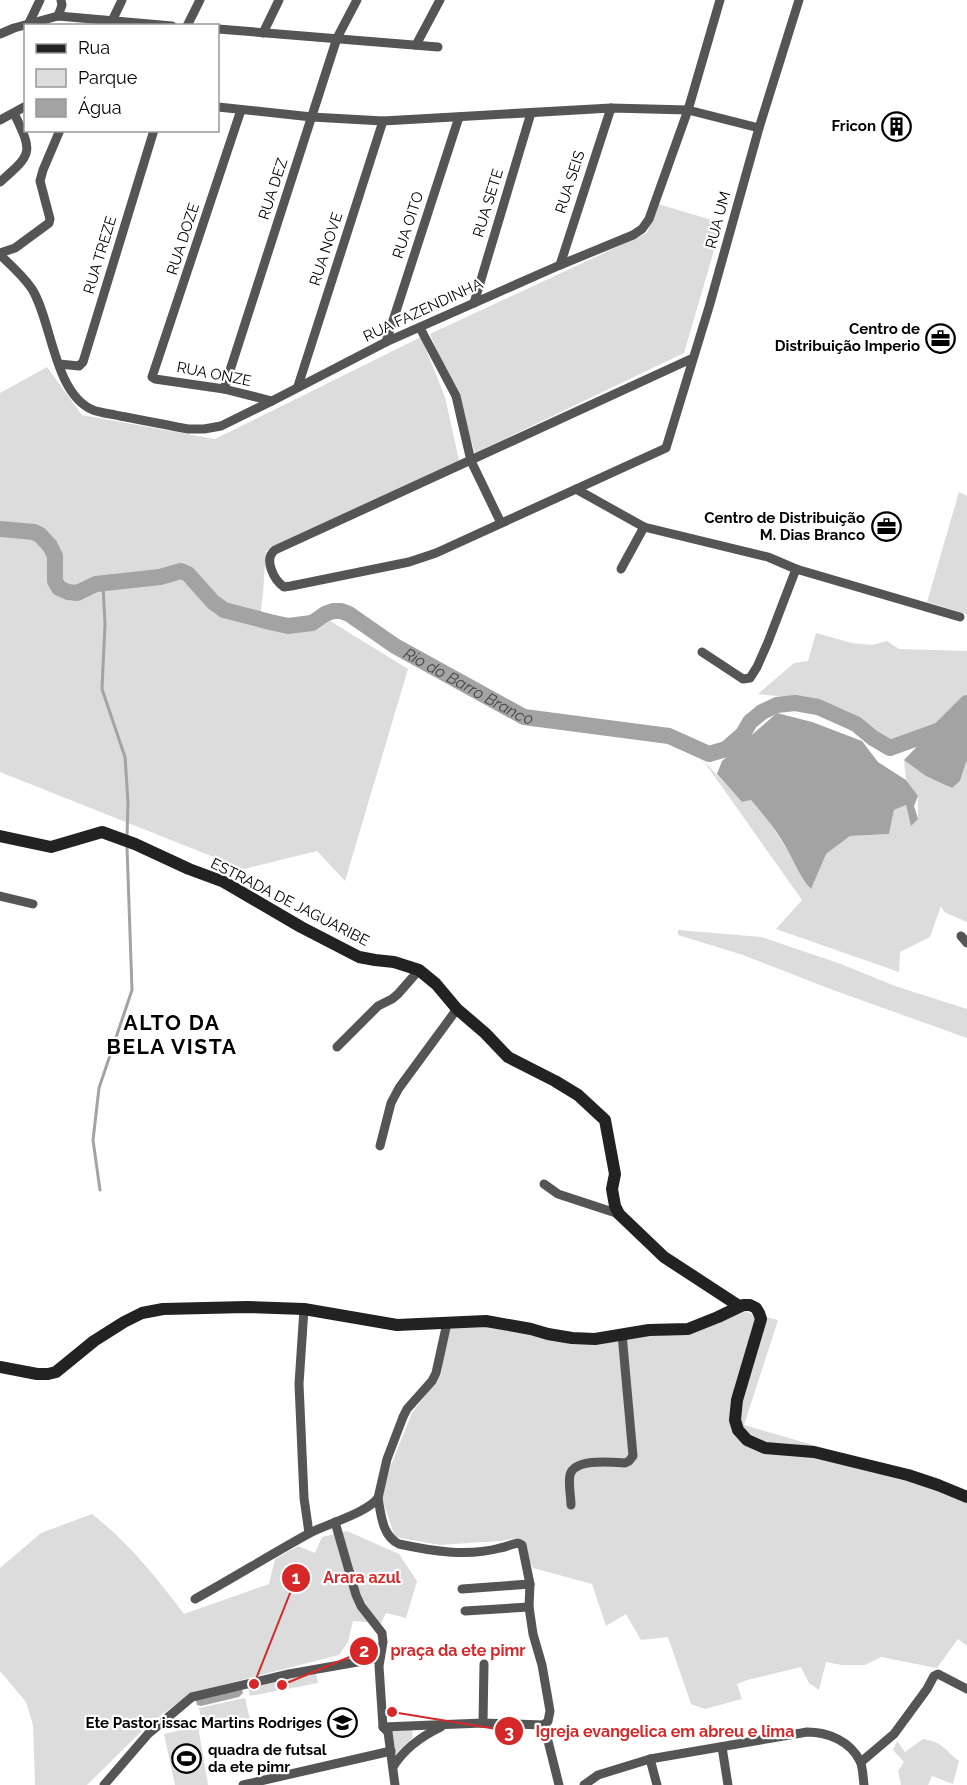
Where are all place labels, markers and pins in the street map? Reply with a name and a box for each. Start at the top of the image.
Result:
building icon: Fricon [881,110,913,142]
place label: Fricon [832,117,876,135]
place label: Centro de Distribuição Imperio [775,320,920,355]
office icon: Centro de Distribuição Imperio [925,322,957,354]
place label: Centro de Distribuição M. Dias Branco [704,509,865,544]
office icon: Centro de Distribuição M. Dias Branco [870,511,902,543]
callout: Arara azul [281,1561,412,1595]
callout: praça da ete pimr [349,1634,538,1668]
school or university icon: Ete Pastor issac Martins Rodriges [327,1707,359,1739]
place label: Ete Pastor issac Martins Rodriges [86,1714,322,1732]
callout: Igreja evangelica em abreu e lima [494,1714,807,1748]
place label: quadra de futsal da ete pimr [208,1741,327,1776]
sports icon: quadra de futsal da ete pimr [171,1743,203,1775]

